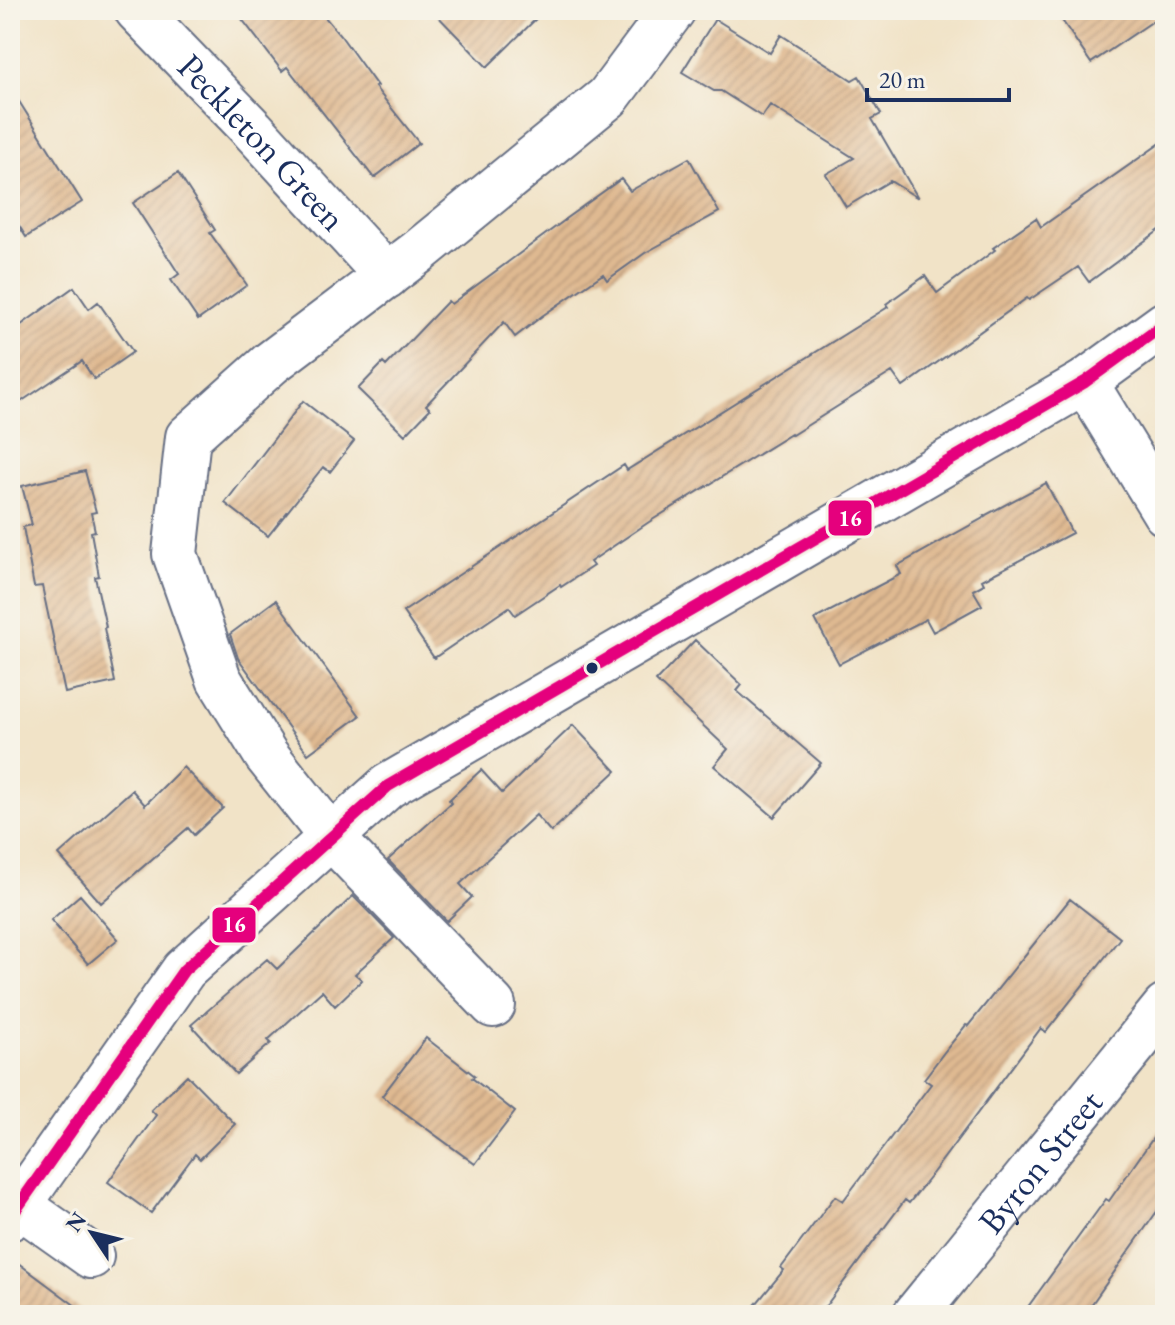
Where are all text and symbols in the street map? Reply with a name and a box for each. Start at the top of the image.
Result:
street label: Peckleton Green [168,43,357,241]
scale bar [867,52,1009,102]
text: 20 m [879,64,926,95]
line badge: 16 [827,499,873,537]
text: 16 [838,504,862,533]
unlabelled marker [584,660,600,676]
line badge: 16 [211,906,257,944]
text: 16 [222,910,246,939]
street label: Byron Street [968,1079,1113,1243]
north arrow [52,1193,132,1273]
text: N [59,1206,93,1237]

